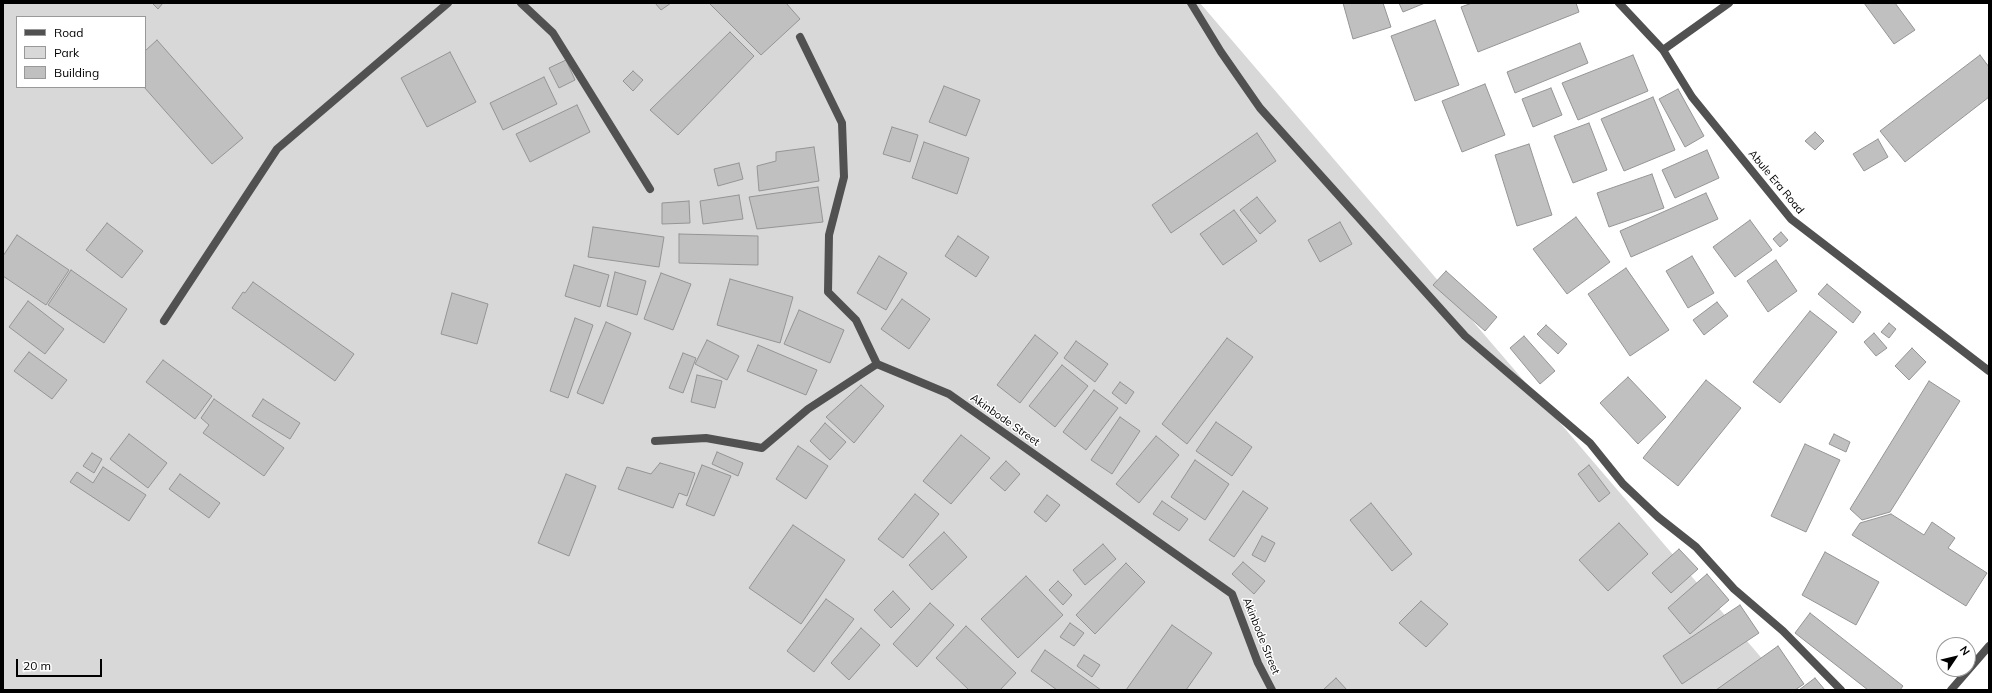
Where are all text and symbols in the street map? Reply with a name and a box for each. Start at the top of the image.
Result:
legend [16,16,146,88]
text: Road [54,25,83,40]
text: Park [54,45,79,60]
text: Building [54,65,99,80]
street label: Abule Era Road [1745,147,1807,217]
street label: Akinbode Street [968,391,1042,449]
street label: Akinbode Street [1240,596,1282,676]
north arrow [1936,637,1976,677]
text: N [1957,643,1973,658]
scale bar [18,651,104,677]
text: 20 m [23,658,51,673]

